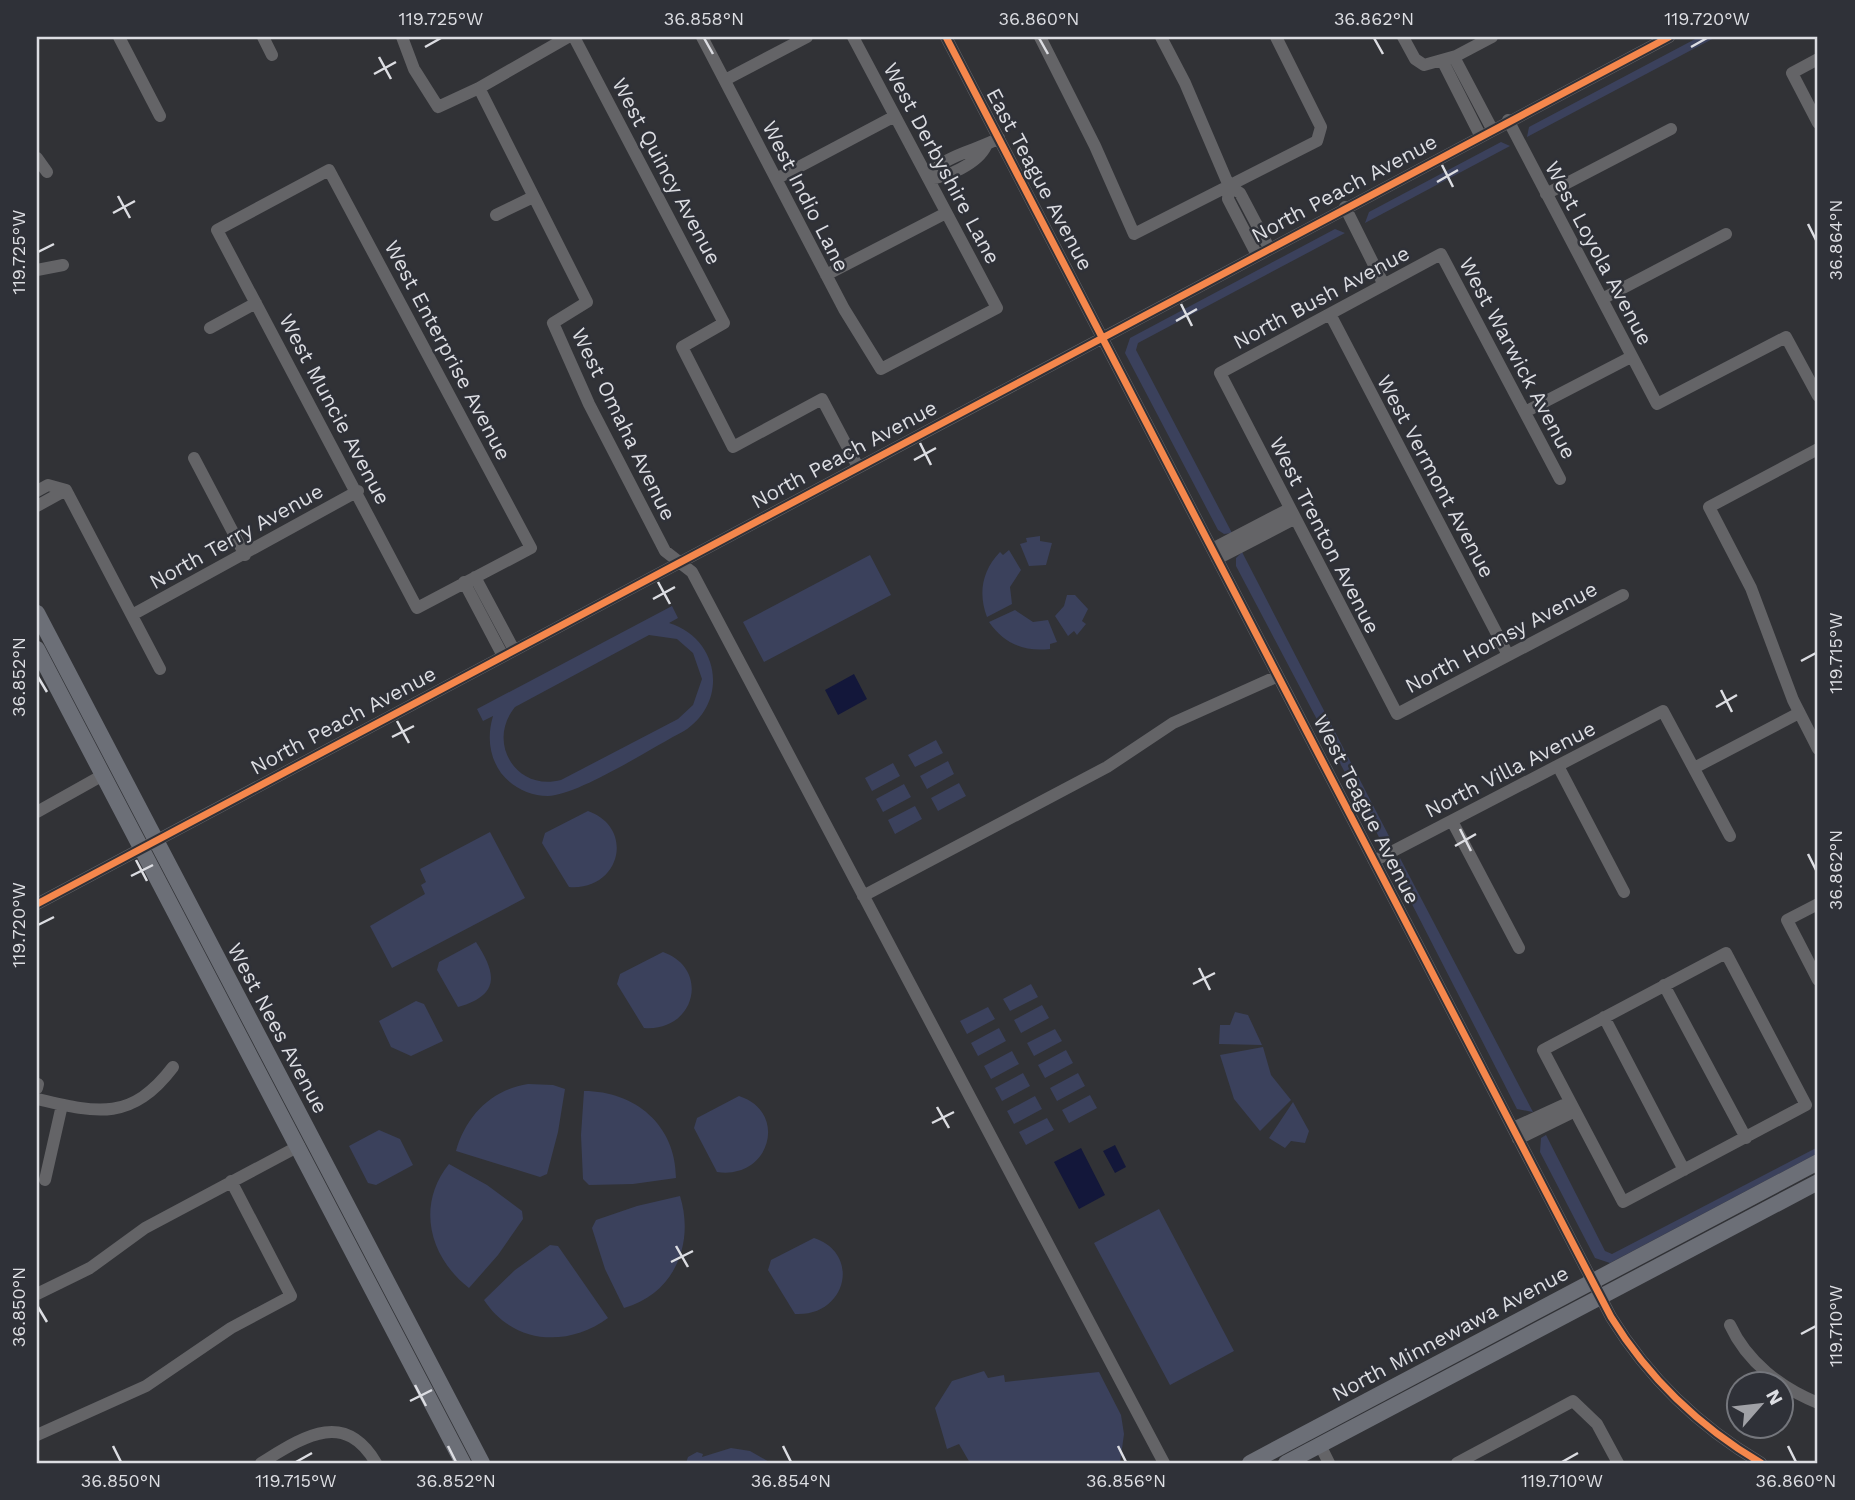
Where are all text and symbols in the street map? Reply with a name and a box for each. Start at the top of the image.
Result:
text: 119.725°W [399,8,483,29]
text: 36.858°N [664,8,744,29]
text: 36.860°N [999,8,1079,29]
text: 36.862°N [1334,8,1414,29]
text: 119.720°W [1664,8,1750,29]
street label: West Derbyshire Lane [878,58,1006,268]
street label: West Quincy Avenue [607,73,727,269]
street label: East Teague Avenue [981,84,1099,274]
street label: West Indio Lane [757,116,855,276]
street label: North Peach Avenue [1247,128,1441,248]
street label: West Loyola Avenue [1540,157,1658,349]
text: 36.864°N [1825,200,1846,280]
text: 119.725°W [8,210,29,294]
street label: West Enterprise Avenue [379,236,517,464]
street label: North Bush Avenue [1229,240,1413,354]
street label: West Warwick Avenue [1454,253,1582,463]
street label: West Muncie Avenue [274,309,396,509]
street label: West Omaha Avenue [566,324,682,524]
street label: West Vermont Avenue [1372,370,1500,582]
street label: North Peach Avenue [747,394,941,514]
street label: West Trenton Avenue [1264,432,1386,638]
street label: North Terry Avenue [145,478,327,594]
street label: North Homsy Avenue [1401,576,1601,698]
text: 119.715°W [1825,612,1846,694]
text: 36.852°N [8,637,29,717]
street label: North Peach Avenue [246,660,440,780]
street label: West Teague Avenue [1308,710,1426,908]
street label: North Villa Avenue [1421,715,1599,823]
text: 36.862°N [1825,830,1846,910]
text: 119.720°W [8,882,29,968]
street label: West Nees Avenue [222,938,334,1118]
street label: North Minnewawa Avenue [1327,1260,1573,1406]
text: 36.850°N [8,1267,29,1347]
text: 119.710°W [1825,1285,1846,1367]
north arrow [1726,1370,1796,1440]
text: N [1761,1386,1788,1409]
text: 36.850°N [81,1470,161,1491]
text: 119.715°W [255,1470,337,1491]
text: 36.852°N [416,1470,496,1491]
text: 36.854°N [751,1470,831,1491]
text: 36.856°N [1086,1470,1166,1491]
text: 119.710°W [1521,1470,1603,1491]
text: 36.860°N [1756,1470,1836,1491]

